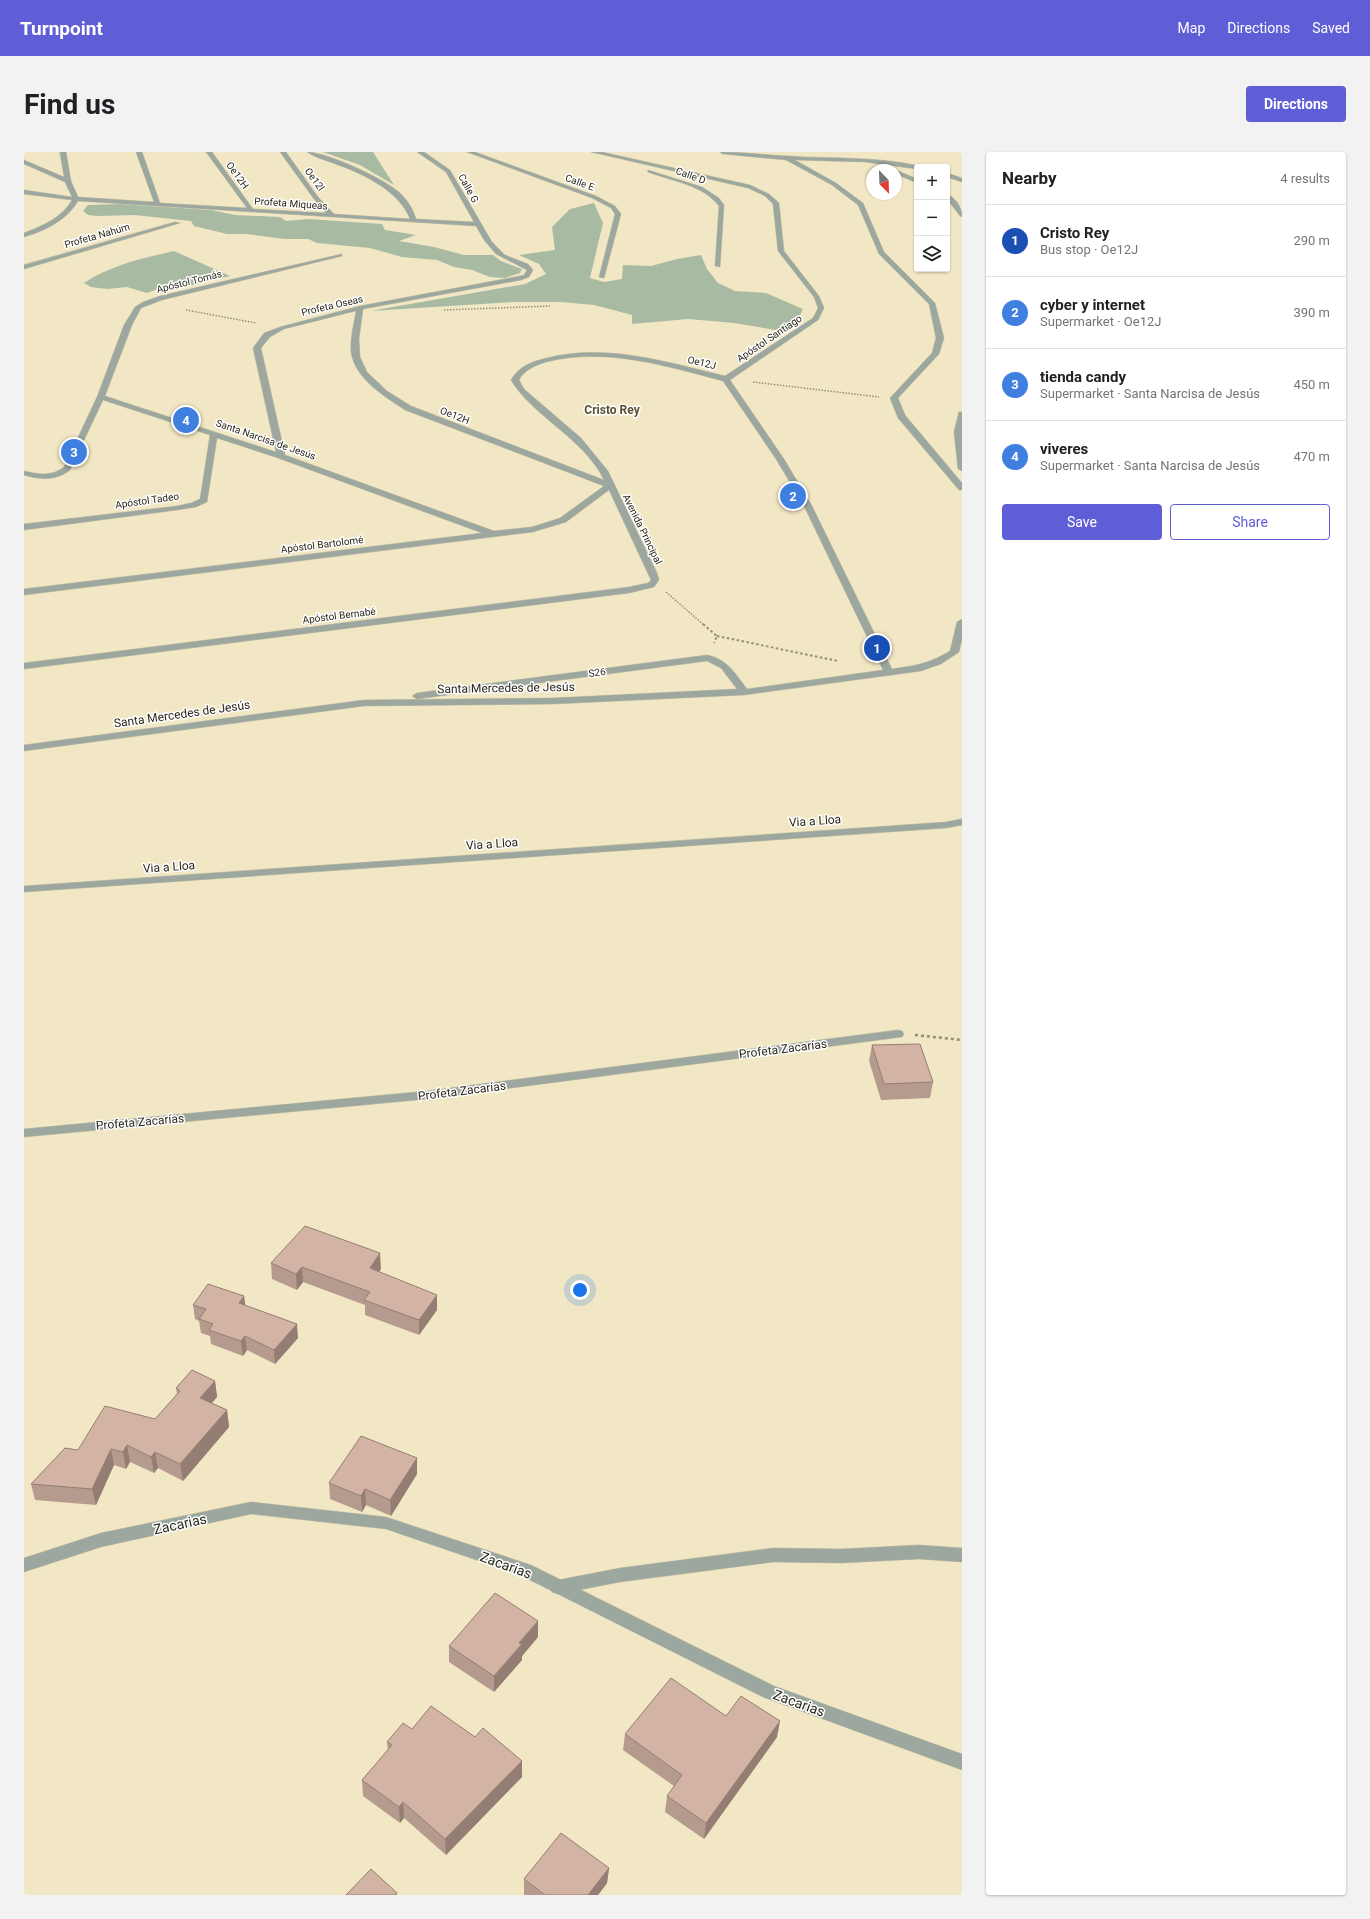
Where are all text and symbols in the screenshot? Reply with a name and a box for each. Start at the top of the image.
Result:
text: Turnpoint [20,17,103,40]
text: Map [1178,20,1205,36]
text: Directions [1227,20,1290,36]
text: Saved [1312,20,1350,36]
button: Directions [1246,86,1346,122]
text: Find us [24,88,115,121]
street label: Oe12H [224,160,251,191]
north arrow [866,164,902,200]
map controls [914,164,950,272]
button: + [914,164,950,200]
street label: Calle D [674,165,707,186]
street label: Oe12l [303,166,327,193]
text: Nearby [1002,168,1057,188]
text: 4 results [1280,171,1330,186]
street label: Calle G [456,172,481,205]
street label: Calle E [564,172,596,193]
street label: Profeta Miqueas [254,195,328,212]
button: − [914,200,950,236]
street label: Profeta Nahúm [63,221,131,250]
text: Cristo Rey [1040,224,1109,242]
text: 1 [1011,233,1019,248]
text: 290 m [1293,233,1330,248]
button: layers [914,236,950,272]
text: Bus stop · Oe12J [1040,242,1138,257]
street label: Apóstol Tomás [155,268,223,295]
street label: Profeta Oseas [300,293,364,318]
text: cyber y internet [1040,296,1145,314]
text: 2 [1011,305,1019,320]
text: 390 m [1293,305,1330,320]
street label: Apóstol Santiago [735,312,804,364]
text: Supermarket · Oe12J [1040,314,1161,329]
street label: Oe12J [687,354,717,371]
text: tienda candy [1040,368,1126,386]
text: 3 [1011,377,1019,392]
text: 450 m [1293,377,1330,392]
text: Supermarket · Santa Narcisa de Jesús [1040,386,1260,401]
district label: Cristo Rey [584,403,641,417]
pin: 4 [173,405,199,435]
street label: Oe12H [439,405,471,426]
street label: Santa Narcisa de Jesús [215,417,317,462]
pin: 3 [61,437,87,467]
text: viveres [1040,440,1088,458]
text: 4 [1011,449,1019,464]
text: 470 m [1293,449,1330,464]
text: Supermarket · Santa Narcisa de Jesús [1040,458,1260,473]
pin: 2 [780,481,806,511]
street label: Apóstol Tadeo [115,491,180,510]
street label: Avenida Principal [621,492,664,566]
button: Save [1002,504,1162,540]
button: Share [1170,504,1330,540]
street label: Apóstol Bartolomé [280,534,364,555]
street label: Apóstol Bernabé [302,606,376,625]
pin: 1 [864,633,890,663]
street label: S26 [588,666,607,679]
street label: Santa Mercedes de Jesús [437,680,575,696]
street label: Santa Mercedes de Jesús [113,697,251,731]
street label: Via a Lloa [788,812,842,830]
street label: Via a Lloa [465,835,519,853]
street label: Via a Lloa [142,858,196,876]
street label: Profeta Zacarías [738,1037,828,1061]
street label: Profeta Zacarías [417,1079,507,1103]
street label: Profeta Zacarías [95,1111,185,1133]
your location [570,1280,590,1300]
street label: Zacarias [152,1511,208,1537]
street label: Zacarias [478,1548,534,1582]
street label: Zacarias [771,1686,827,1720]

